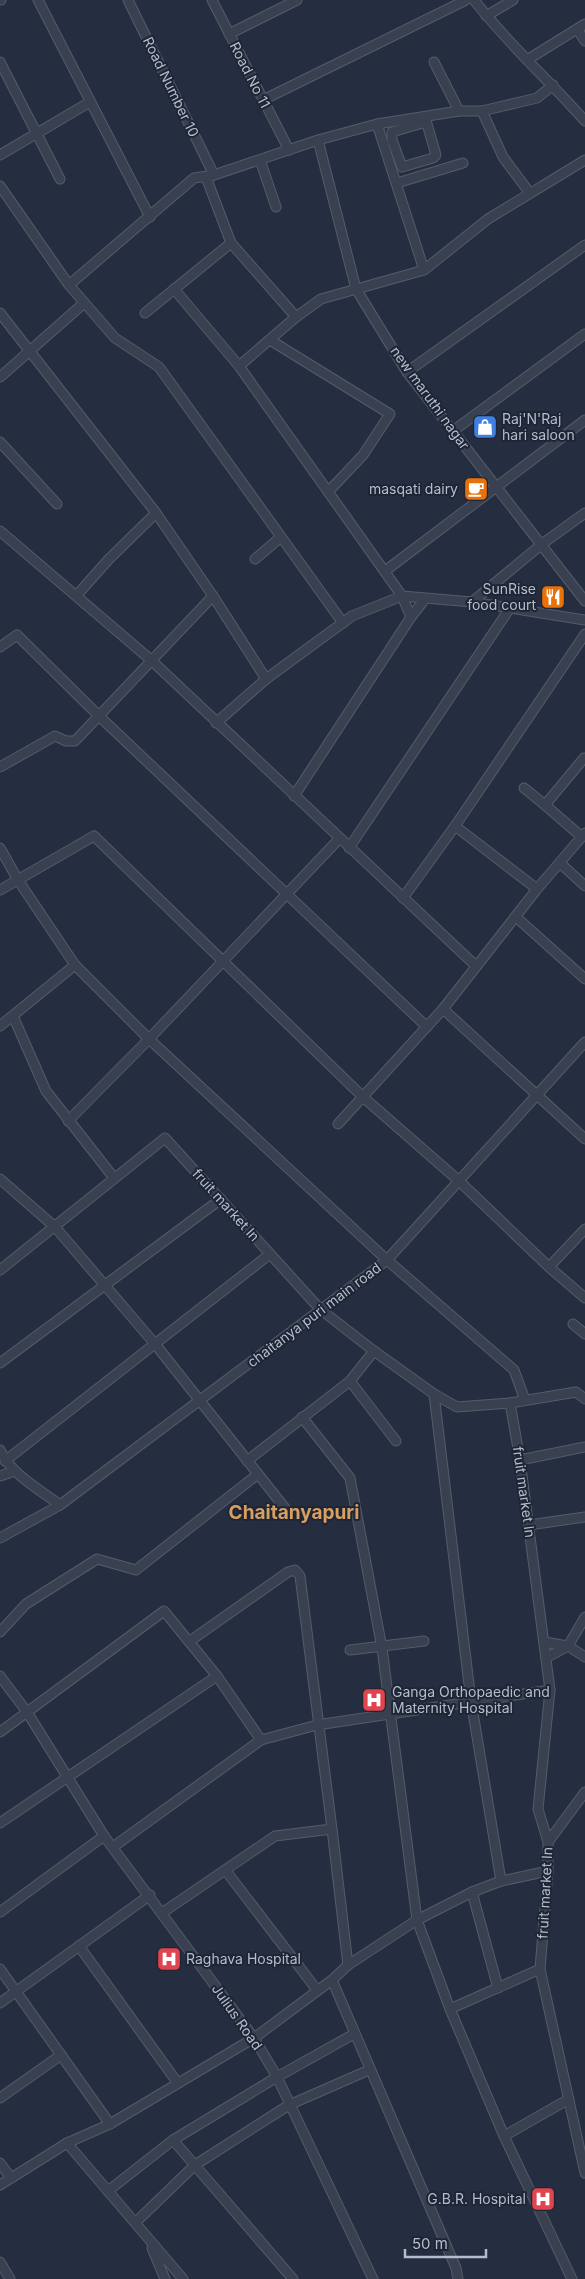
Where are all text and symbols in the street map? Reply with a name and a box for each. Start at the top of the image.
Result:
street label: Road Number 10 [140,34,203,140]
street label: Road No 11 [227,39,274,111]
street label: new maruthi nagar [387,343,474,453]
place label: Raj'N'Raj hari saloon [502,410,575,443]
shop icon: Raj'N'Raj hari saloon [472,414,498,440]
cafe icon: masqati dairy [463,476,489,502]
place label: masqati dairy [369,480,458,497]
place label: SunRise food court [467,580,536,613]
restaurant icon: SunRise food court [540,584,566,610]
street label: fruit market ln [189,1165,263,1245]
street label: chaitanya puri main road [243,1259,384,1370]
street label: fruit market ln [510,1445,539,1539]
district label: Chaitanyapuri [229,1501,359,1524]
place label: Ganga Orthopaedic and Maternity Hospital [392,1683,550,1716]
hospital icon: Ganga Orthopaedic and Maternity Hospital [361,1687,387,1713]
street label: fruit market ln [534,1847,555,1939]
hospital icon: Raghava Hospital [156,1946,182,1972]
place label: Raghava Hospital [186,1950,301,1967]
street label: Julius Road [209,1981,266,2053]
hospital icon: G.B.R. Hospital [530,2186,556,2212]
place label: G.B.R. Hospital [427,2190,526,2207]
scale bar [405,2226,486,2258]
text: 50 m [412,2234,448,2253]

